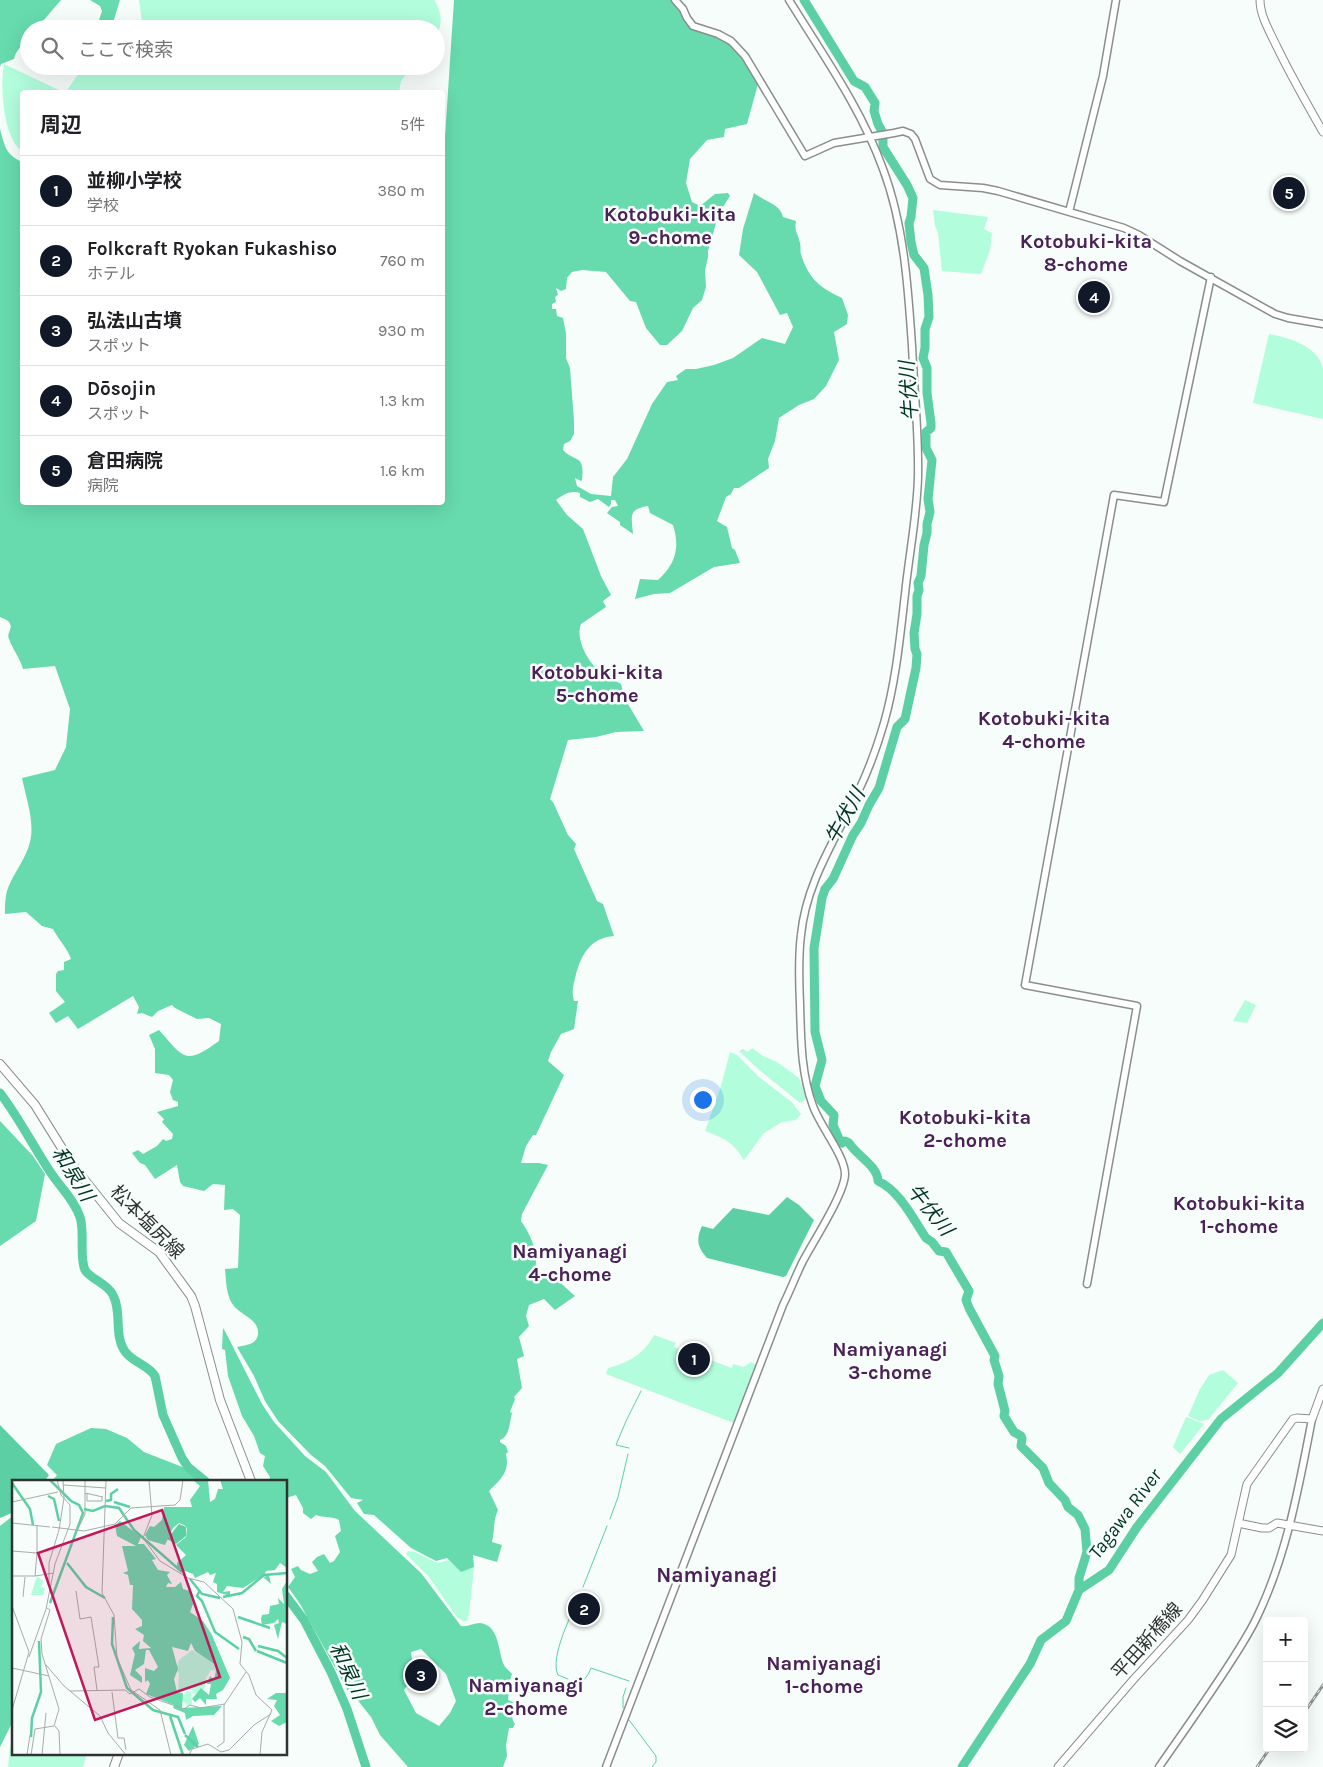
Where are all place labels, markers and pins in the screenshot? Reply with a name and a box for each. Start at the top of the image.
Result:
pin: 5 [1273,174,1305,212]
pin: 4 [1078,278,1110,316]
pin: 1 [678,1340,710,1378]
pin: 2 [568,1590,600,1628]
pin: 3 [405,1656,437,1694]

